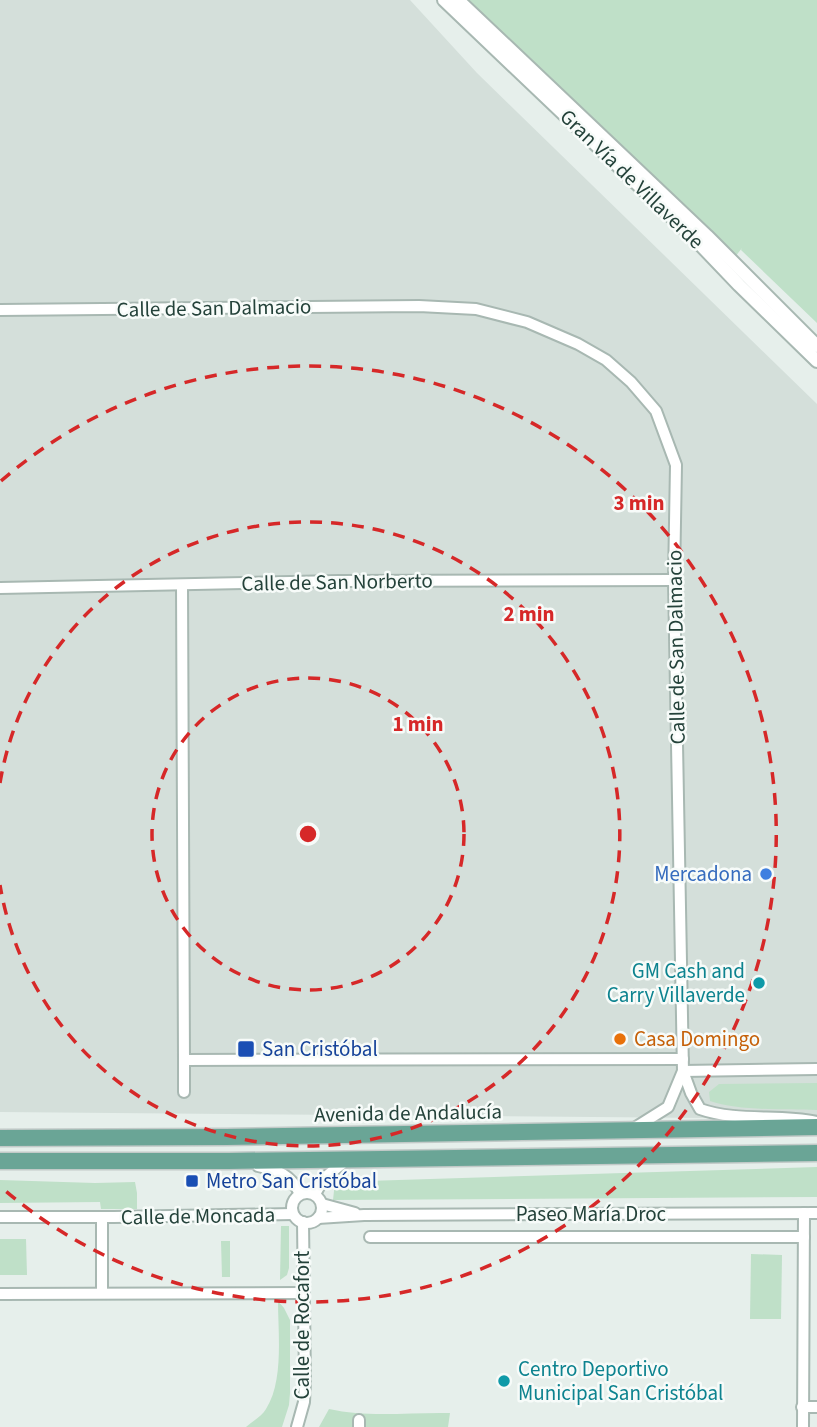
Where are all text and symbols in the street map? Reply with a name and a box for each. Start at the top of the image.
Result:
street label: Gran Vía de Villaverde [553,102,711,256]
street label: Calle de San Dalmacio [116,291,312,325]
text: 3 min [613,488,665,518]
street label: Calle de San Dalmacio [659,549,693,745]
street label: Calle de San Norberto [241,565,433,599]
text: 2 min [503,599,555,629]
text: 1 min [392,709,444,739]
centre of rings [296,822,320,846]
place label: Mercadona [654,859,752,889]
marker: Mercadona [758,866,774,882]
place label: GM Cash and Carry Villaverde [607,956,745,1010]
marker: GM Cash and Carry Villaverde [751,975,767,991]
place label: Casa Domingo [634,1024,760,1054]
marker: Casa Domingo [612,1031,628,1047]
place label: San Cristóbal [262,1034,378,1064]
marker: San Cristóbal [236,1039,256,1059]
street label: Avenida de Andalucía [314,1096,502,1130]
place label: Metro San Cristóbal [206,1166,377,1196]
marker: Metro San Cristóbal [184,1173,200,1189]
street label: Paseo María Droc [516,1199,667,1229]
street label: Calle de Moncada [120,1200,276,1232]
street label: Calle de Rocafort [287,1251,317,1399]
place label: Centro Deportivo Municipal San Cristóbal [518,1354,723,1408]
marker: Centro Deportivo Municipal San Cristóbal [496,1373,512,1389]

